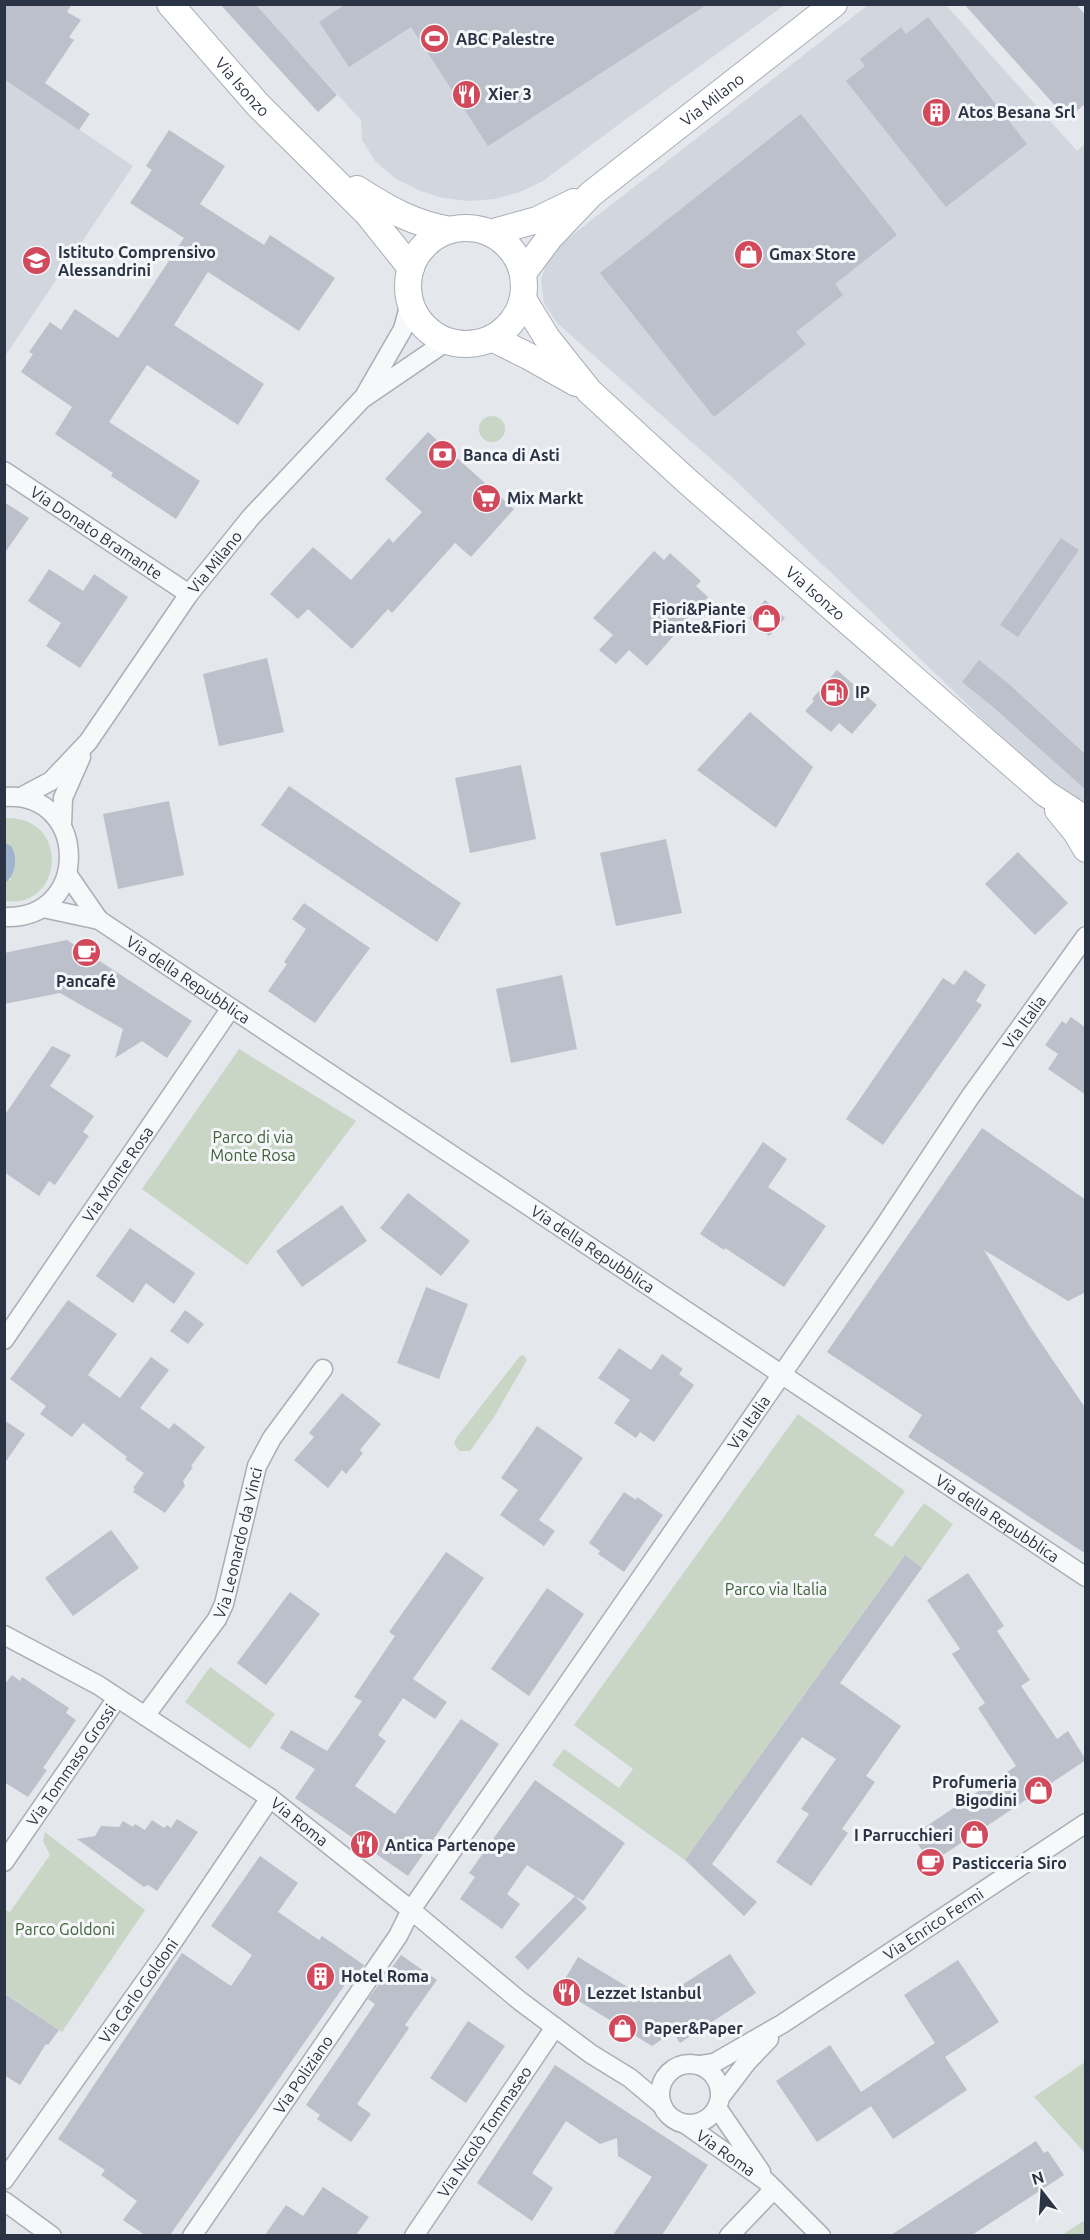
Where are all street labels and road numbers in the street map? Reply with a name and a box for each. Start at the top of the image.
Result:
street label: Via Isonzo [212,54,273,120]
street label: Via Milano [677,69,747,130]
street label: Via Donato Bramante [27,482,166,583]
street label: Via Milano [184,527,245,597]
street label: Via Isonzo [782,562,849,624]
street label: Via della Repubblica [123,932,254,1027]
street label: Via Italia [999,992,1049,1052]
street label: Via Monte Rosa [78,1123,157,1225]
street label: Via della Repubblica [528,1201,658,1296]
street label: Via Italia [724,1392,773,1453]
street label: Via Leonardo da Vinci [210,1466,265,1621]
street label: Via della Repubblica [932,1470,1063,1566]
street label: Via Tommaso Grossi [23,1701,119,1829]
street label: Via Roma [267,1793,332,1850]
street label: Via Enrico Fermi [880,1884,987,1963]
street label: Via Carlo Goldoni [95,1935,181,2047]
street label: Via Poliziano [270,2032,336,2117]
street label: Via Nicolò Tommaseo [434,2063,535,2201]
street label: Via Roma [693,2126,759,2180]

